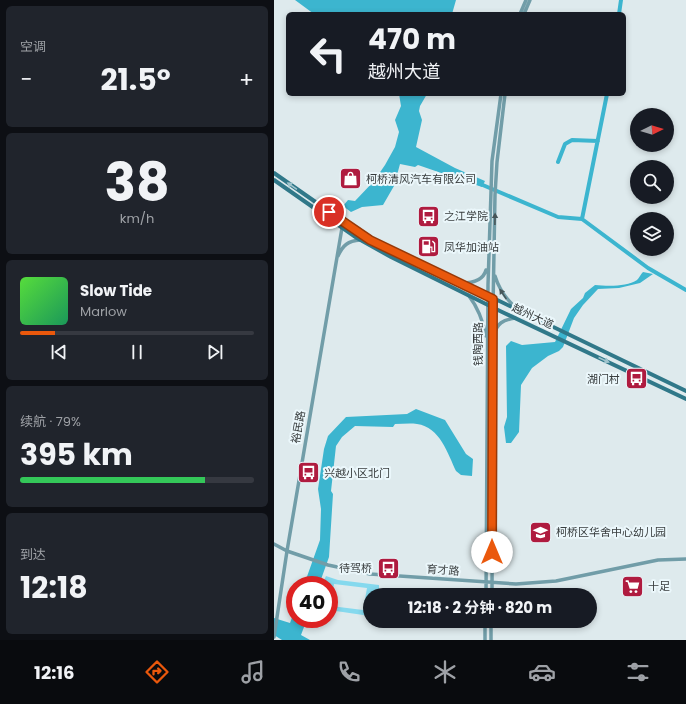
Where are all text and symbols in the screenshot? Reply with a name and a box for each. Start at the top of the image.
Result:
text: 470 m [368,20,456,59]
icon: left [302,28,354,80]
text: 空调 [20,37,46,56]
text: 21.5° [100,58,171,101]
text: 越州大道 [368,59,440,84]
text: − [20,64,32,95]
text: + [239,64,254,95]
north arrow [630,108,674,152]
map controls [630,108,674,256]
text: 38 [104,146,170,219]
button: search [630,160,674,204]
shop icon: 柯桥清风汽车有限公司 [337,166,363,192]
place label: 柯桥清风汽车有限公司 [366,171,476,187]
one-way arrow [287,182,297,190]
pin [312,195,346,229]
icon: arrive [318,201,340,223]
bus stop icon: 之江学院 [415,203,441,229]
place label: 之江学院 [444,208,488,224]
text: km/h [120,209,154,228]
one-way arrow [492,212,498,225]
button: layers [630,212,674,256]
fuel station icon: 凤华加油站 [416,234,442,260]
place label: 凤华加油站 [444,239,499,255]
text: Slow Tide [80,280,152,301]
one-way arrow [499,288,507,299]
street label: 越州大道 [510,299,556,333]
text: Marlow [80,302,127,321]
street label: 钱陶西路 [470,322,486,366]
icon: previous [48,341,70,363]
icon: pause [126,341,148,363]
icon: next [204,341,226,363]
one-way arrow [598,357,609,363]
bus stop icon: 湖门村 [623,366,649,392]
place label: 湖门村 [587,371,620,387]
street label: 裕民路 [287,409,309,445]
text: 续航 · 79% [20,412,81,431]
text: 395 km [20,433,133,476]
bus stop icon: 兴越小区北门 [296,460,322,486]
place label: 兴越小区北门 [324,465,390,481]
school or university icon: 柯桥区华舍中心幼儿园 [528,519,554,545]
place label: 柯桥区华舍中心幼儿园 [556,524,666,540]
position arrow [471,531,513,573]
text: 到达 [20,545,46,564]
bus stop icon: 待驾桥 [375,555,401,581]
place label: 待驾桥 [339,560,372,576]
street label: 育才路 [426,561,460,579]
text: 12:18 [20,566,88,609]
supermarket icon: 十足 [619,573,645,599]
speed limit sign: 40 [286,576,338,628]
place label: 十足 [648,578,670,594]
text: 12:18 · 2 分钟 · 820 m [408,597,552,618]
icon: directions [143,658,171,686]
icon: music [239,658,267,686]
icon: phone [335,658,363,686]
icon: climate [431,658,459,686]
icon: car [528,658,556,686]
icon: filters [624,658,652,686]
text: 12:16 [34,660,75,685]

